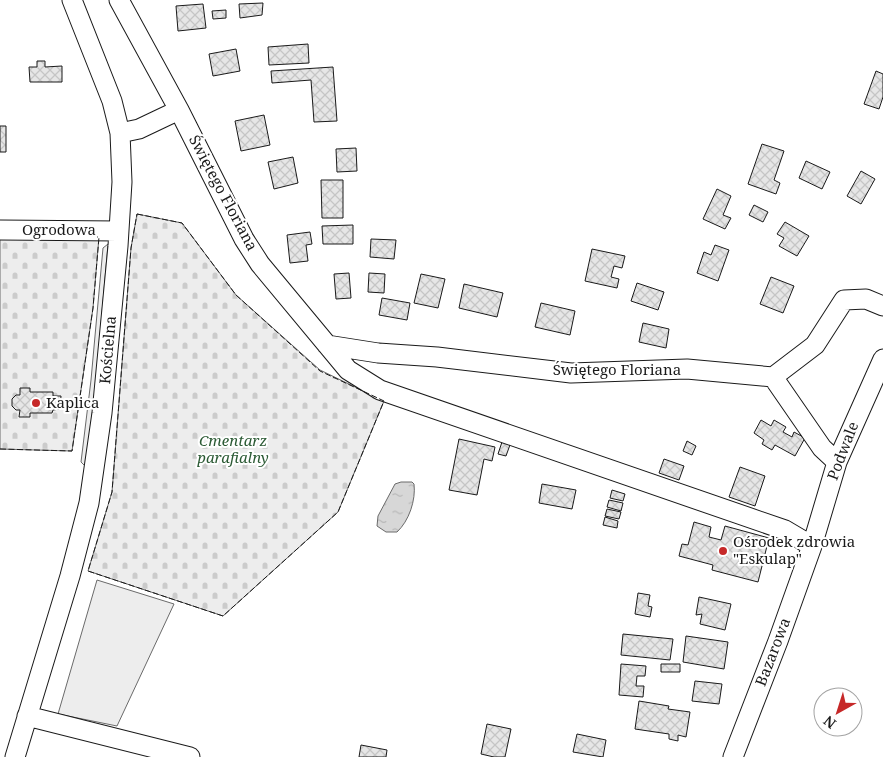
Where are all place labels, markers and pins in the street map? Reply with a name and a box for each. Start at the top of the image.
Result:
place label: Kaplica [46,392,99,412]
marker: Kaplica [30,397,42,409]
place label: Ośrodek zdrowia "Eskulap" [733,531,855,568]
marker: Ośrodek zdrowia "Eskulap" [717,545,729,557]

